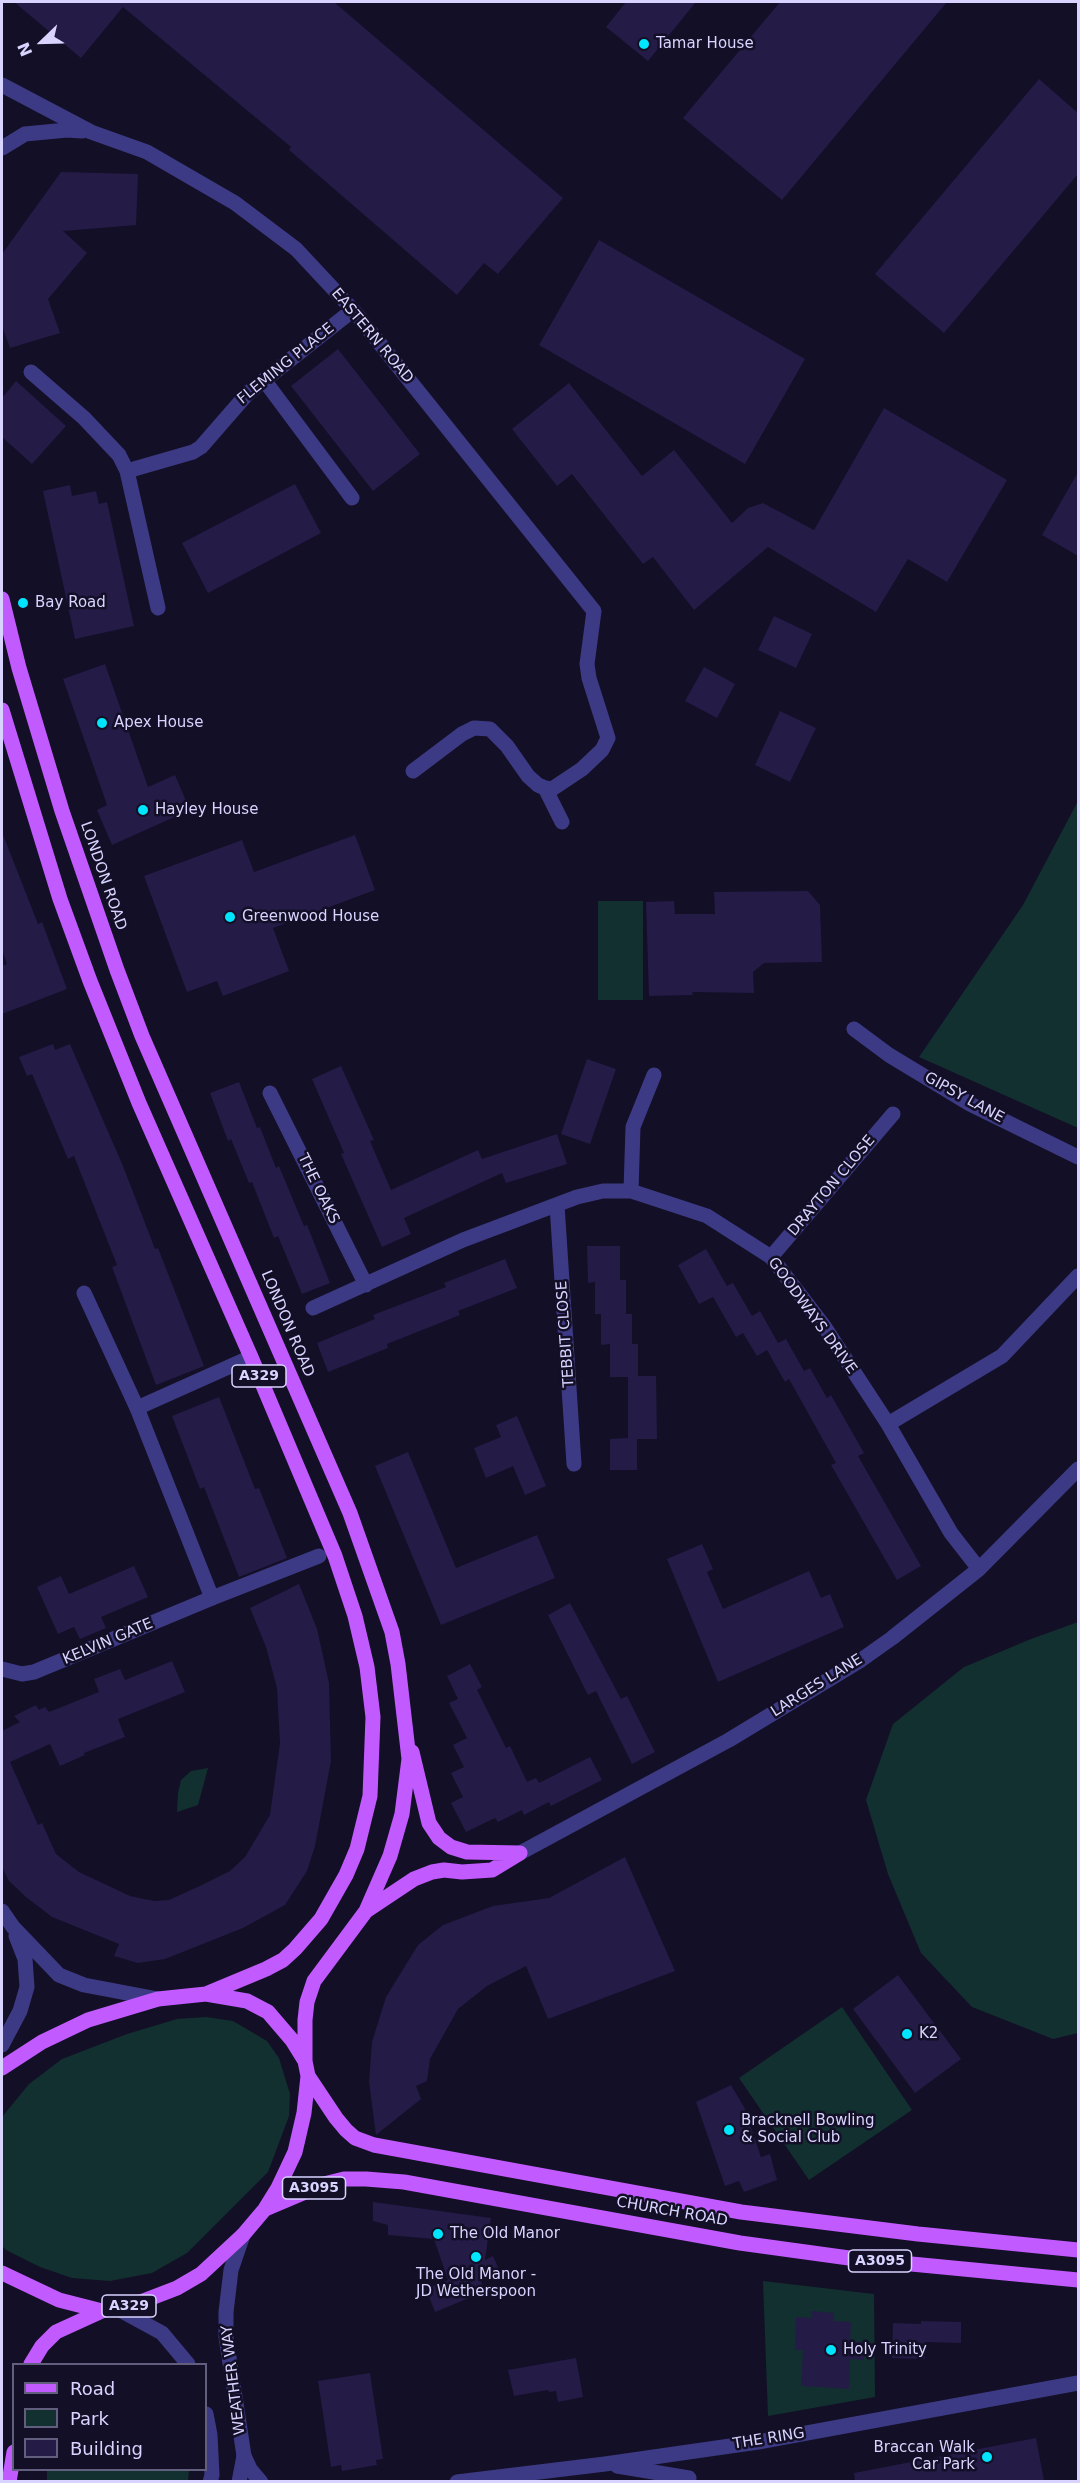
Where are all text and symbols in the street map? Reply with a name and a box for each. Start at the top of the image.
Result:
north arrow [12,12,72,72]
place label: Tamar House [656,35,754,53]
marker: Tamar House [637,37,651,51]
text: N [14,39,36,59]
street label: EASTERN ROAD [327,285,417,387]
street label: FLEMING PLACE [234,320,338,408]
place label: Bay Road [35,594,106,612]
marker: Bay Road [16,596,30,610]
place label: Apex House [114,714,203,732]
marker: Apex House [95,716,109,730]
place label: Hayley House [155,801,258,819]
marker: Hayley House [136,803,150,817]
street label: LONDON ROAD [76,819,130,933]
place label: Greenwood House [242,908,379,926]
marker: Greenwood House [223,910,237,924]
street label: GIPSY LANE [921,1069,1007,1127]
street label: DRAYTON CLOSE [785,1132,879,1240]
street label: THE OAKS [293,1151,343,1227]
street label: GOODWAYS DRIVE [764,1254,860,1378]
street label: LONDON ROAD [256,1268,318,1380]
street label: TEBBIT CLOSE [553,1280,579,1388]
road number: A329 [232,1365,286,1387]
street label: KELVIN GATE [60,1615,156,1669]
street label: LARGES LANE [768,1651,866,1721]
place label: K2 [919,2025,938,2043]
marker: K2 [900,2027,914,2041]
place label: Bracknell Bowling & Social Club [741,2112,875,2147]
marker: Bracknell Bowling & Social Club [722,2123,736,2137]
road number: A3095 [282,2177,346,2199]
street label: CHURCH ROAD [615,2193,729,2231]
place label: The Old Manor [450,2225,560,2243]
marker: The Old Manor [431,2227,445,2241]
marker: The Old Manor - JD Wetherspoon [469,2250,483,2264]
road number: A3095 [848,2250,912,2272]
place label: The Old Manor - JD Wetherspoon [416,2266,536,2301]
road number: A329 [102,2295,156,2317]
street label: WEATHER WAY [218,2324,250,2436]
place label: Holy Trinity [843,2341,927,2359]
marker: Holy Trinity [824,2343,838,2357]
legend [12,2363,207,2471]
text: Road [70,2378,115,2399]
text: Park [70,2408,109,2429]
street label: THE RING [732,2424,806,2454]
text: Building [70,2438,143,2459]
place label: Braccan Walk Car Park [873,2439,975,2474]
marker: Braccan Walk Car Park [980,2450,994,2464]

